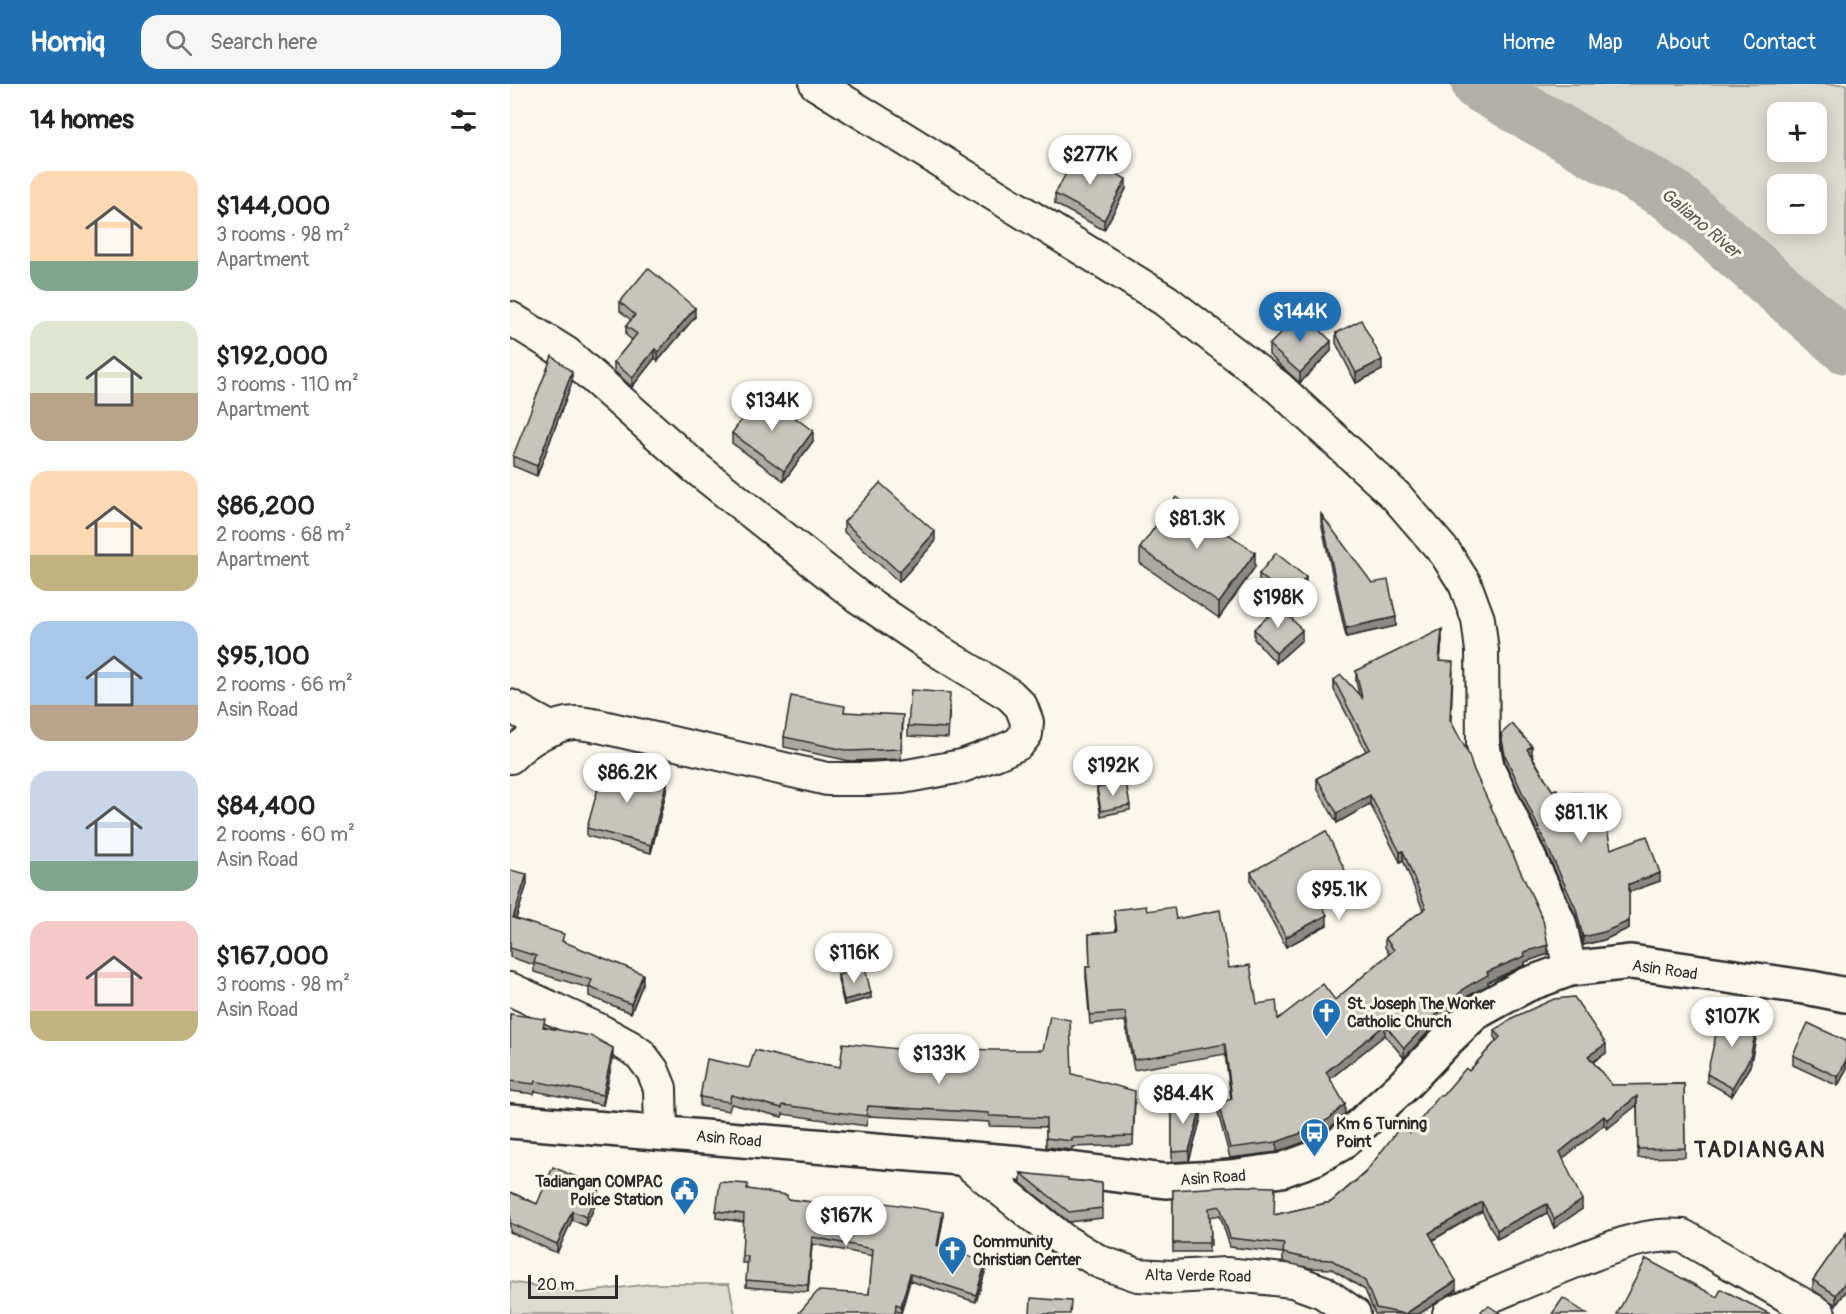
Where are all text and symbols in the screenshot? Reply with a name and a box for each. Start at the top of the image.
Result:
search box [141,15,561,69]
text: Homiq [30,25,105,60]
icon: search [162,26,195,59]
text: Search here [210,28,317,56]
text: Home [1502,29,1555,56]
text: Map [1588,29,1623,56]
text: About [1656,29,1710,56]
text: Contact [1743,29,1816,56]
map controls [1767,102,1827,234]
button: + [1767,102,1827,162]
text: 14 homes [30,104,134,136]
icon: filters [447,104,480,137]
pin: $277K [1048,135,1132,186]
text: $277K [1062,142,1118,167]
button: − [1767,174,1827,234]
water label: Galiano River [1656,183,1747,265]
text: $144,000 [216,190,330,222]
icon: home [78,195,150,267]
text: 3 rooms · 98 m² [216,222,350,247]
text: Apartment [216,247,309,272]
pin: $144K [1258,292,1342,343]
text: $144K [1273,299,1327,324]
text: $192,000 [216,340,328,372]
icon: home [78,345,150,417]
text: 3 rooms · 110 m² [216,372,359,397]
pin: $134K [730,381,814,432]
text: $134K [745,388,799,413]
text: Apartment [216,397,309,422]
text: $86,200 [216,490,315,522]
icon: home [78,495,150,567]
pin: $81.3K [1148,499,1246,550]
text: $81.3K [1169,506,1225,531]
text: 2 rooms · 68 m² [216,522,351,547]
text: Apartment [216,547,309,572]
pin: $198K [1236,578,1320,629]
text: $198K [1252,585,1304,610]
text: $95,100 [216,640,310,672]
icon: home [78,645,150,717]
text: 2 rooms · 66 m² [216,672,353,697]
text: Asin Road [216,697,298,722]
pin: $192K [1071,746,1155,797]
pin: $86.2K [578,753,676,804]
text: $192K [1087,753,1139,778]
text: $86.2K [597,760,657,785]
text: $84,400 [216,790,315,822]
pin: $81.1K [1532,793,1630,844]
icon: home [78,795,150,867]
text: $81.1K [1555,800,1608,825]
text: 2 rooms · 60 m² [216,822,355,847]
text: Asin Road [216,847,298,872]
pin: $95.1K [1290,870,1388,921]
text: $95.1K [1311,877,1367,902]
pin: $116K [812,933,896,984]
text: $167,000 [216,940,329,972]
text: $116K [829,940,879,965]
icon: home [78,945,150,1017]
street label: Asin Road [1631,956,1699,984]
text: 3 rooms · 98 m² [216,972,350,997]
place label: St. Joseph The Worker Catholic Church [1347,994,1496,1032]
church icon: St. Joseph The Worker Catholic Church [1310,996,1342,1038]
text: Asin Road [216,997,298,1022]
pin: $107K [1690,997,1774,1048]
text: $107K [1705,1004,1759,1029]
pin: $133K [897,1034,981,1085]
text: $133K [912,1041,966,1066]
pin: $84.4K [1134,1074,1232,1125]
text: $84.4K [1153,1081,1213,1106]
place label: Km 6 Turning Point [1336,1114,1427,1152]
bus stop icon: Km 6 Turning Point [1299,1116,1331,1158]
street label: Asin Road [695,1126,763,1152]
district label: TADIANGAN [1693,1136,1826,1164]
street label: Asin Road [1180,1166,1247,1190]
place label: Tadiangan COMPAC Police Station [534,1172,663,1210]
public building icon: Tadiangan COMPAC Police Station [668,1174,700,1216]
pin: $167K [804,1196,888,1247]
text: $167K [820,1203,872,1228]
place label: Community Christian Center [973,1232,1082,1270]
church icon: Community Christian Center [936,1234,968,1276]
street label: Alta Verde Road [1144,1265,1252,1287]
scale bar [528,1272,618,1300]
text: 20 m [537,1275,575,1295]

